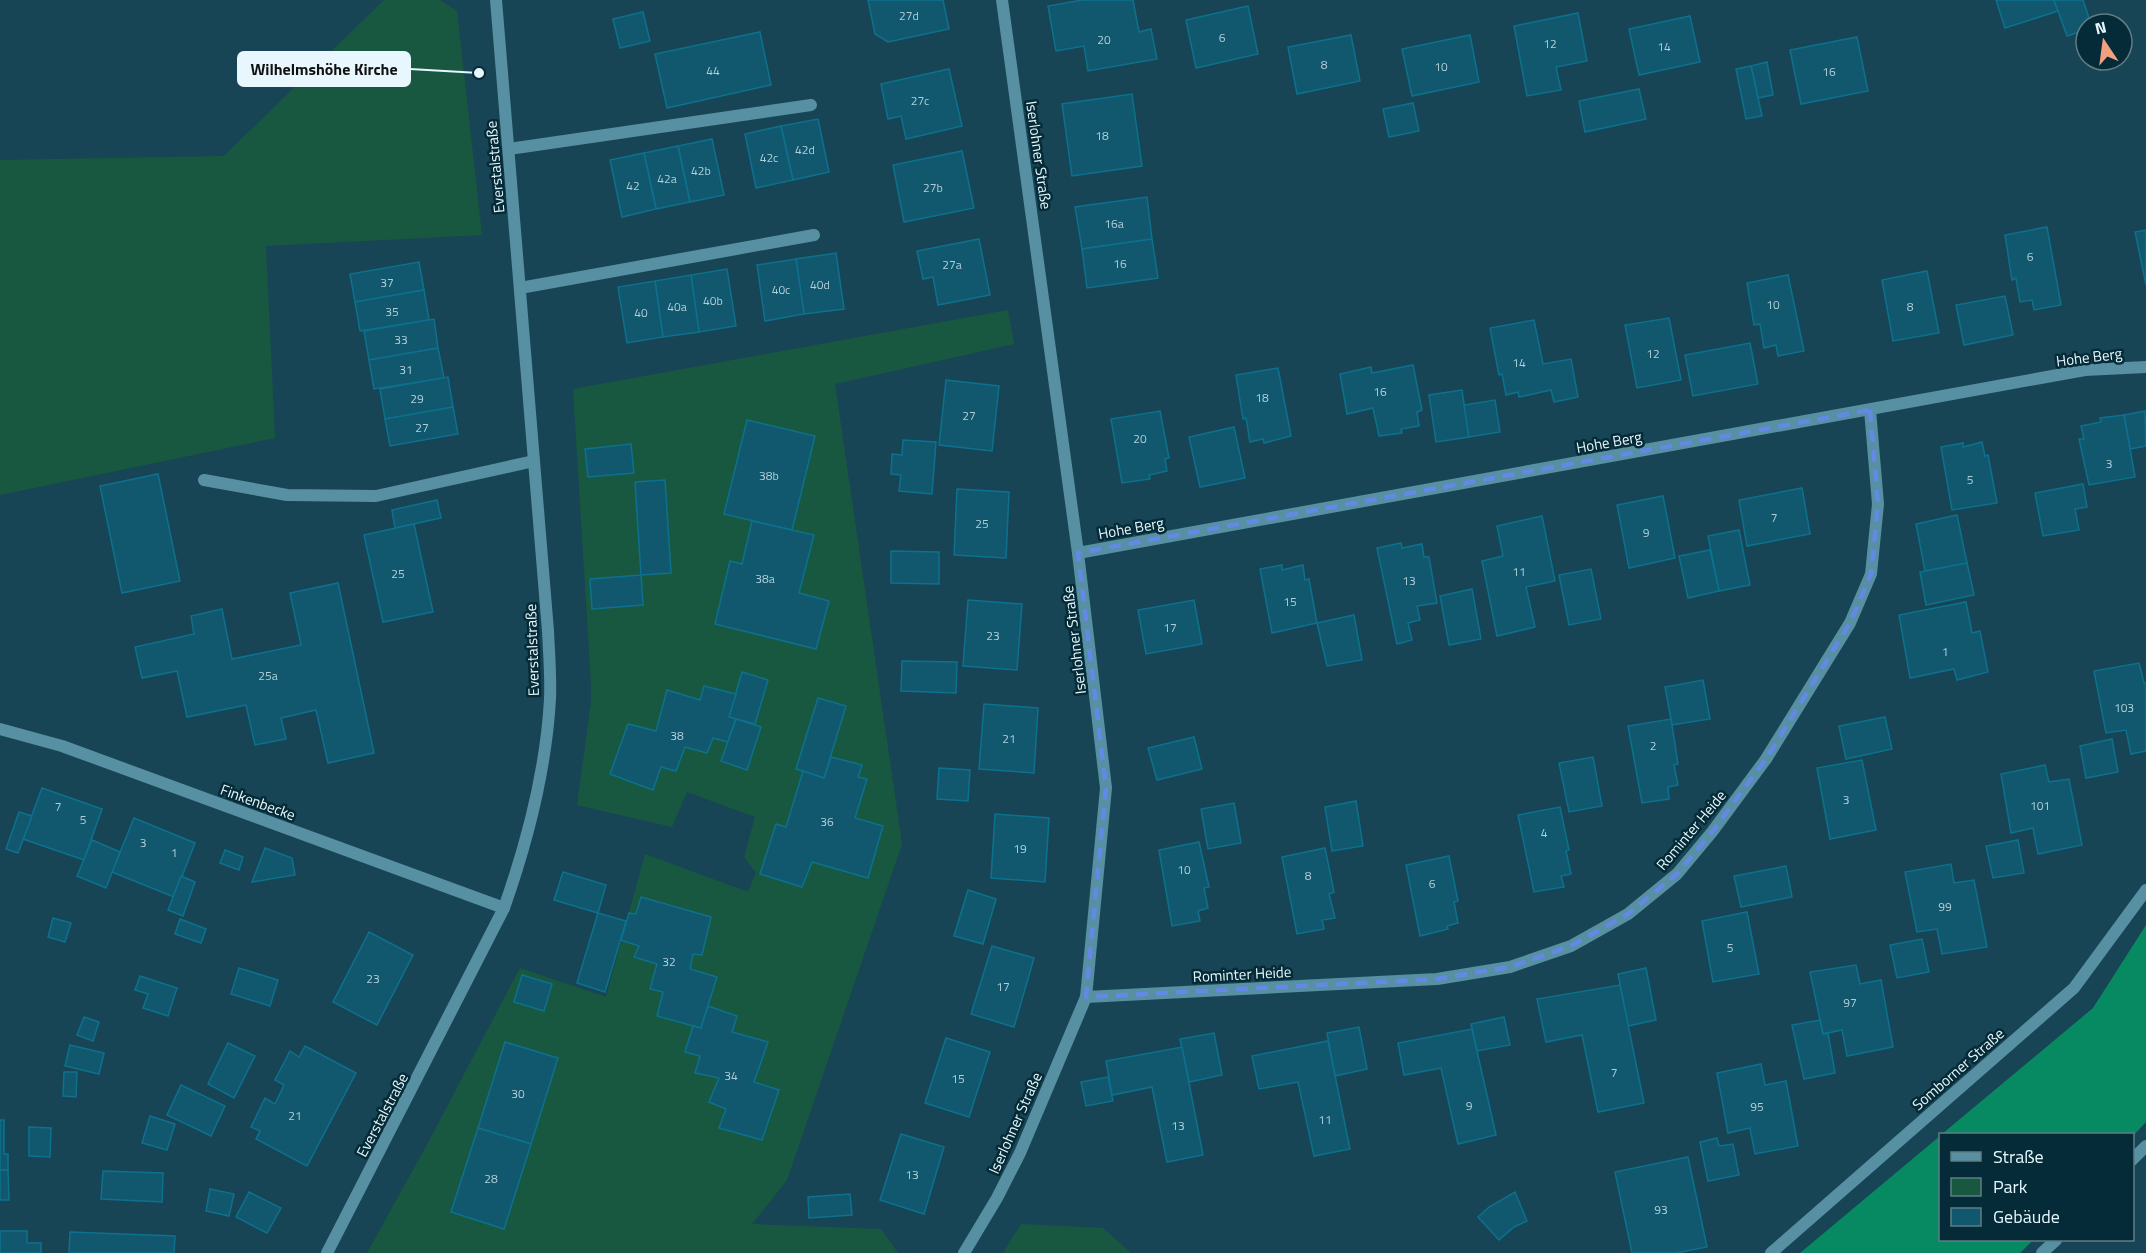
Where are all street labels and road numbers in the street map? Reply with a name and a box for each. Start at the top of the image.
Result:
street label: Iserlohner Straße [1020,99,1058,211]
street label: Everstalstraße [480,120,510,214]
street label: Hohe Berg [2055,341,2124,372]
street label: Hohe Berg [1574,425,1644,459]
street label: Hohe Berg [1096,511,1166,545]
street label: Iserlohner Straße [1056,584,1092,696]
street label: Everstalstraße [519,603,545,697]
street label: Finkenbecke [217,778,299,826]
street label: Rominter Heide [1650,785,1732,875]
street label: Rominter Heide [1192,960,1292,988]
street label: Somborner Straße [1907,1022,2009,1116]
street label: Iserlohner Straße [982,1068,1048,1178]
street label: Everstalstraße [350,1069,414,1161]

